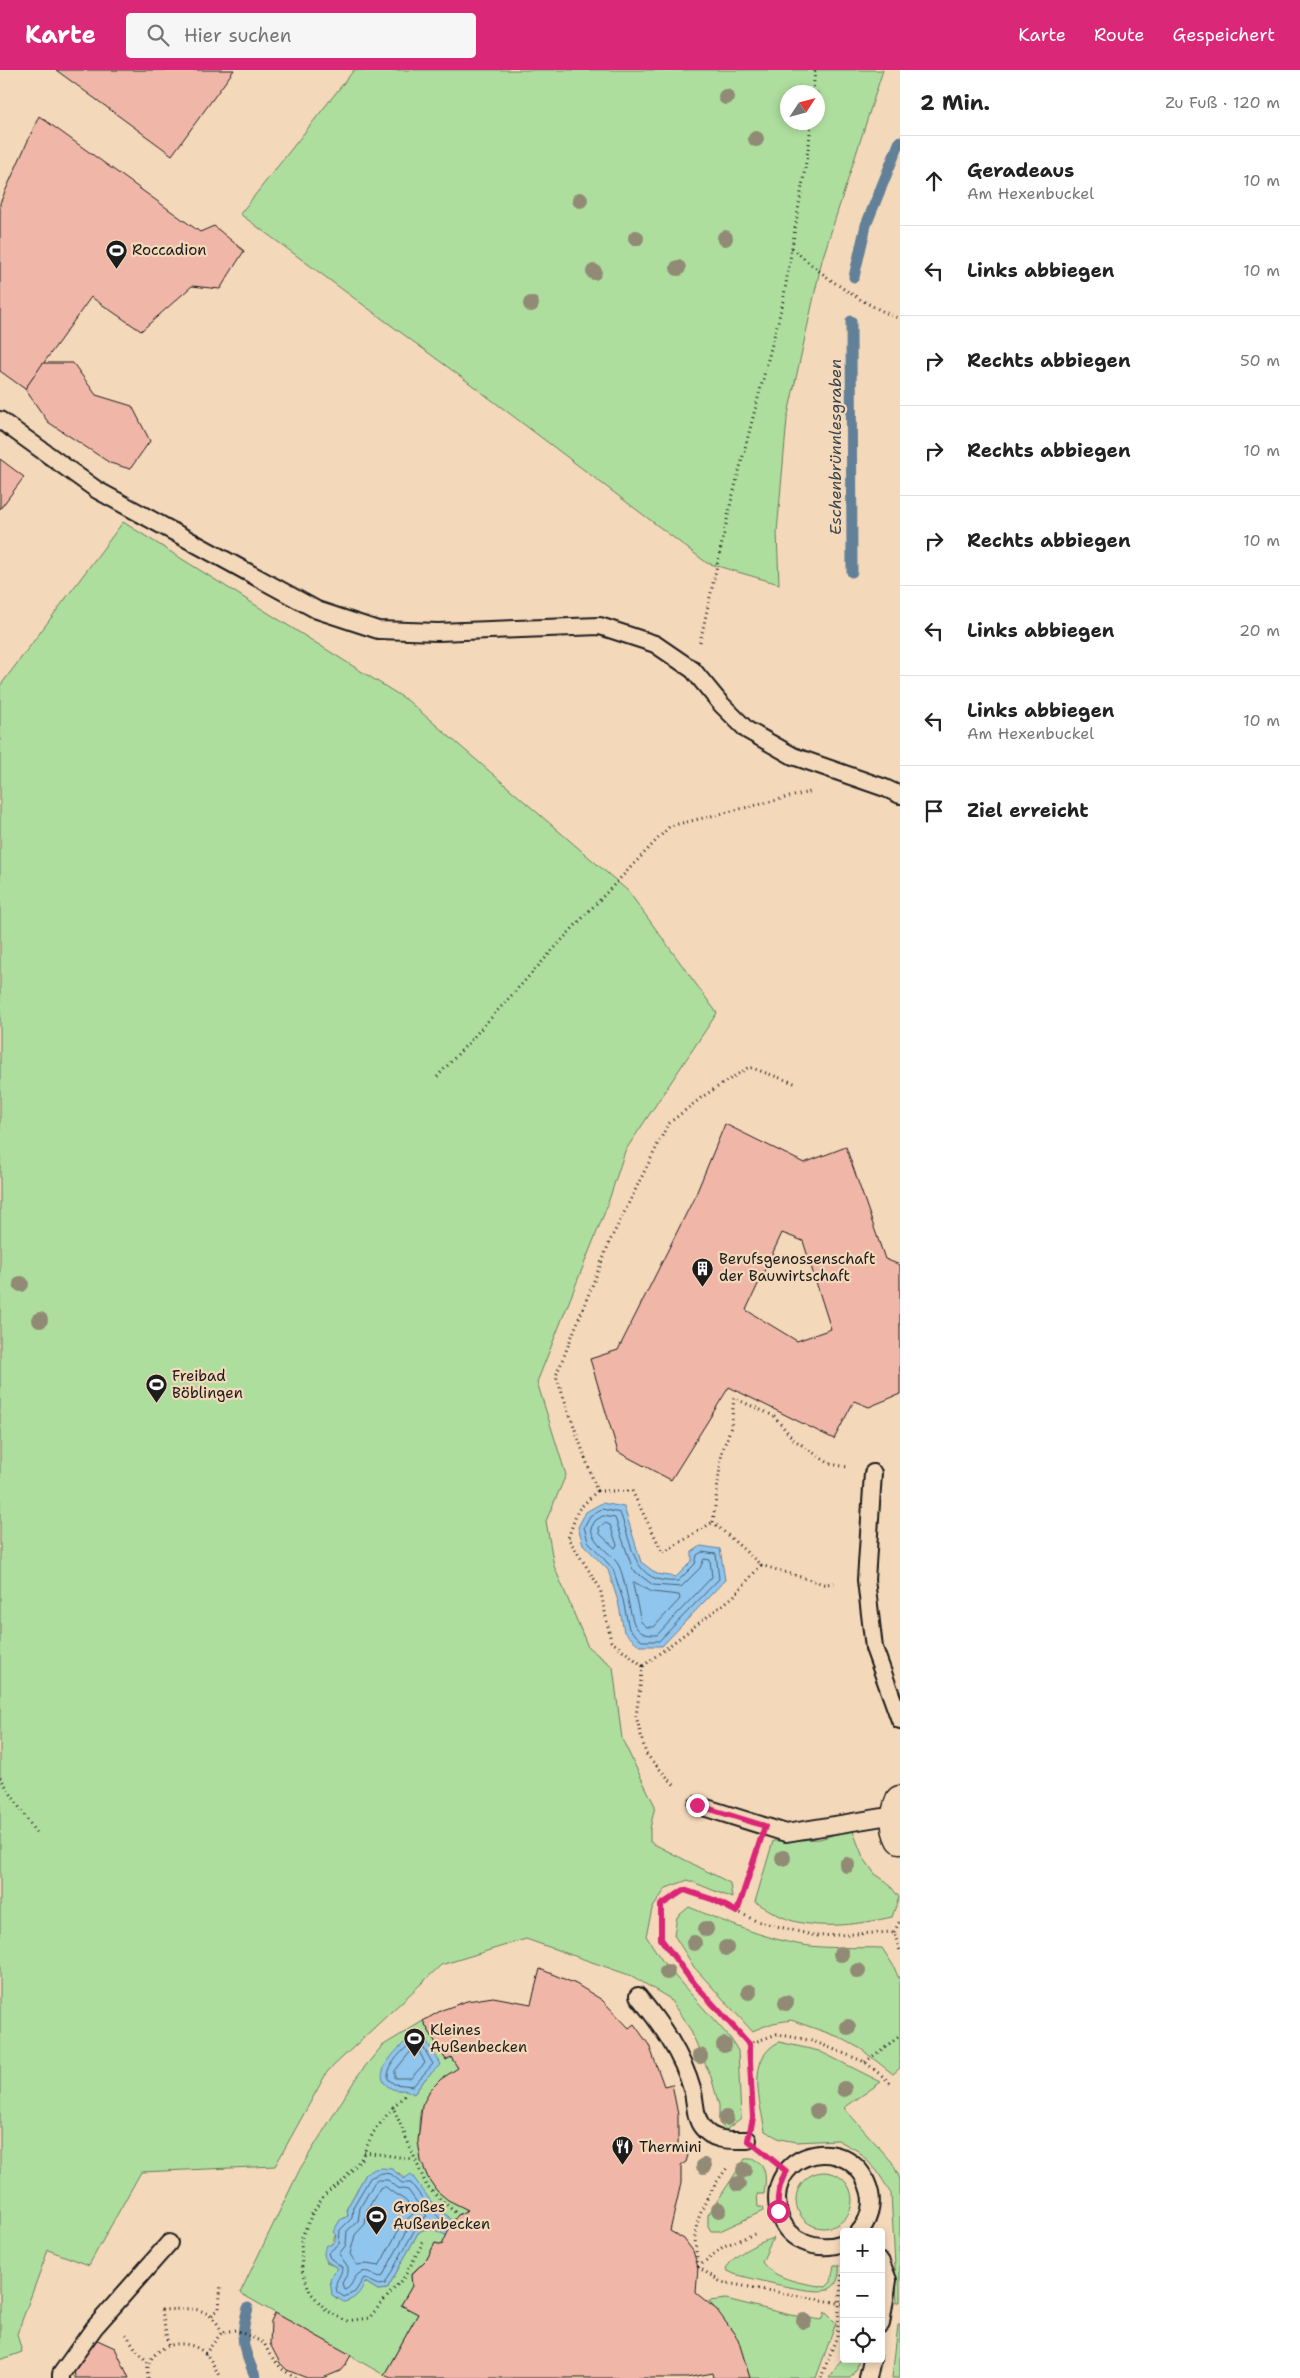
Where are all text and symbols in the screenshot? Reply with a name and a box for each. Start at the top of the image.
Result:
search box [126,13,476,58]
text: Karte [25,19,96,51]
icon: search [144,21,172,49]
text: Hier suchen [184,23,291,48]
text: Karte [1018,23,1066,47]
text: Route [1094,23,1145,47]
text: Gespeichert [1173,23,1275,47]
north arrow [780,85,825,130]
text: 2 Min. [920,89,990,117]
text: Zu Fuß · 120 m [1165,92,1280,113]
text: Geradeaus [967,158,1074,183]
icon: ahead [920,167,948,195]
text: 10 m [1243,170,1280,191]
text: Am Hexenbuckel [967,183,1094,204]
sports icon: Roccadion [104,238,128,269]
place label: Roccadion [132,240,206,260]
icon: left [920,257,948,285]
text: Links abbiegen [967,258,1114,283]
text: 10 m [1243,260,1280,281]
icon: right [920,347,948,375]
text: Rechts abbiegen [967,348,1131,373]
text: 50 m [1240,350,1280,371]
water label: Eschenbrünnlesgraben [825,359,846,535]
icon: right [920,437,948,465]
text: Rechts abbiegen [967,438,1131,463]
text: 10 m [1243,440,1280,461]
icon: right [920,527,948,555]
text: Rechts abbiegen [967,528,1131,553]
text: 10 m [1243,530,1280,551]
icon: left [920,617,948,645]
text: Links abbiegen [967,618,1114,643]
text: 20 m [1239,620,1280,641]
text: Links abbiegen [967,698,1114,723]
icon: left [920,707,948,735]
text: 10 m [1243,710,1280,731]
text: Am Hexenbuckel [967,723,1094,744]
icon: arrive [920,797,948,825]
text: Ziel erreicht [967,798,1088,823]
place label: Berufsgenossenschaft der Bauwirtschaft [719,1249,875,1286]
building icon: Berufsgenossenschaft der Bauwirtschaft [691,1256,715,1287]
place label: Freibad Böblingen [172,1366,243,1403]
sports icon: Freibad Böblingen [144,1373,168,1404]
route end [686,1794,709,1817]
place label: Kleines Außenbecken [430,2020,527,2057]
sports icon: Kleines Außenbecken [402,2027,426,2058]
restaurant icon: Thermini [611,2135,635,2166]
place label: Thermini [639,2137,702,2157]
place label: Großes Außenbecken [393,2197,490,2234]
route start [767,2200,790,2223]
sports icon: Großes Außenbecken [365,2204,389,2235]
map controls [840,2228,885,2363]
button: + [840,2228,885,2273]
button: − [840,2273,885,2318]
button: locate [840,2318,885,2363]

